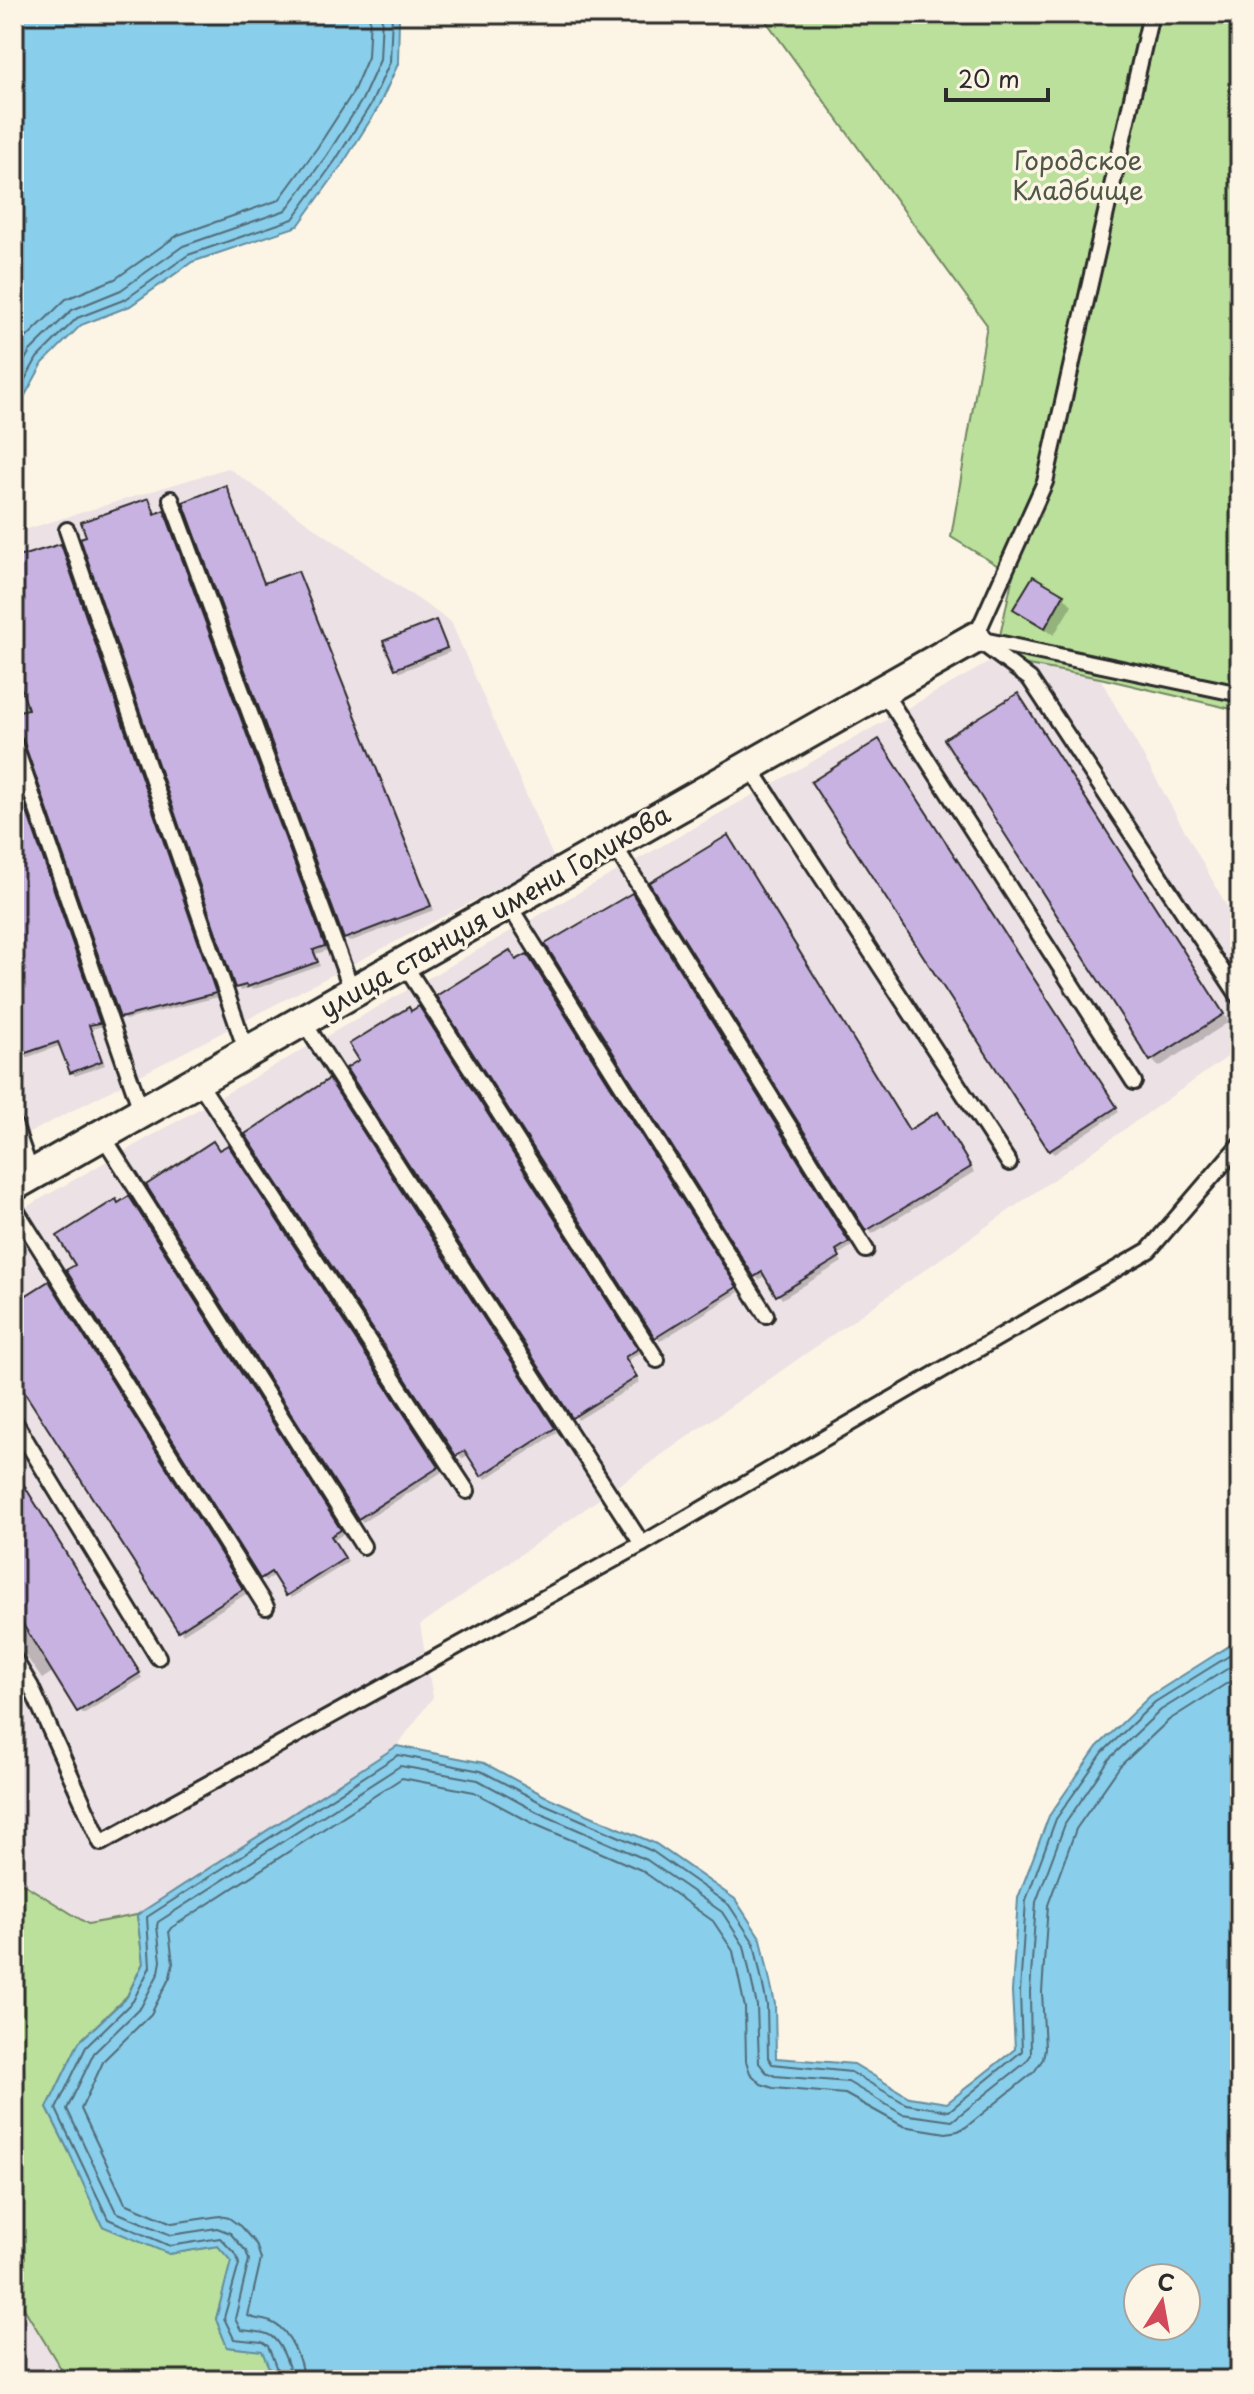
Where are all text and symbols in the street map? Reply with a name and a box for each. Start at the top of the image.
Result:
scale bar [946,52,1048,102]
text: 20 m [958,60,1020,96]
park label: Городское Кладбище [1012,140,1144,209]
street label: улица станция имени Голикова [312,794,678,1027]
north arrow [1122,2262,1202,2342]
text: С [1155,2263,1177,2299]

